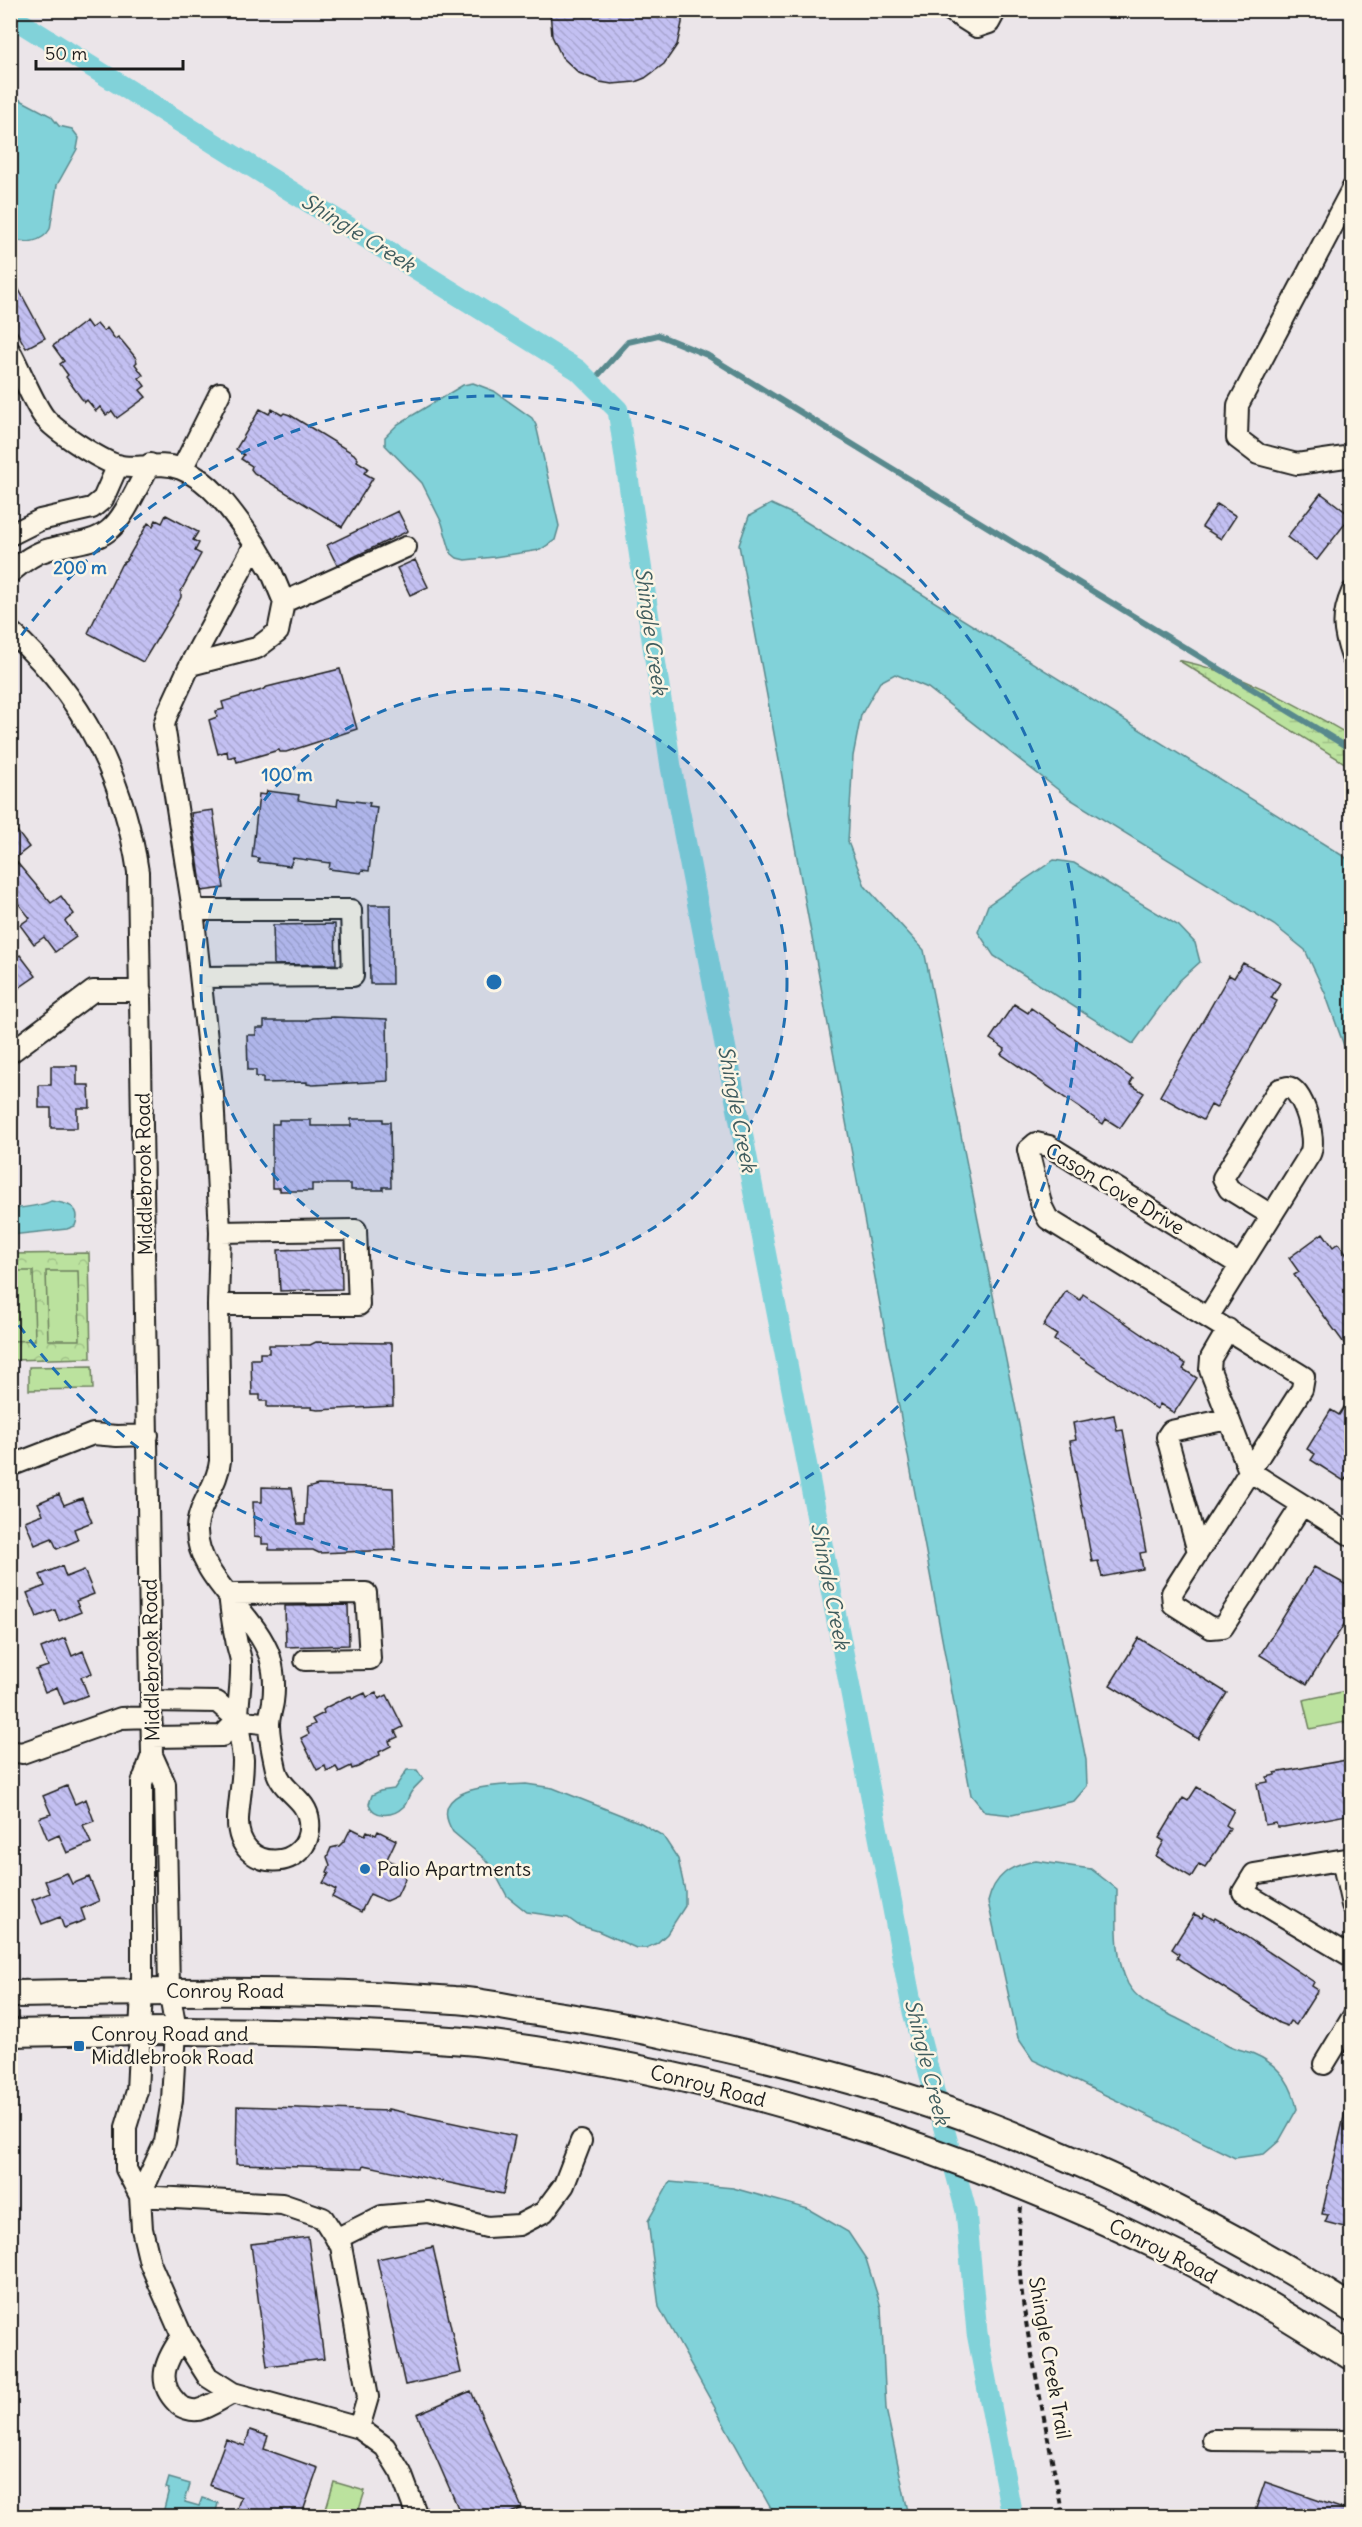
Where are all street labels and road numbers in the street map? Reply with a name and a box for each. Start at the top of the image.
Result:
street label: Middlebrook Road [130,1092,157,1256]
street label: Cason Cove Drive [1041,1137,1189,1240]
street label: Middlebrook Road [137,1578,164,1742]
street label: Conroy Road [166,1978,284,2003]
street label: Conroy Road [648,2059,769,2112]
street label: Conroy Road [1105,2213,1222,2289]
street label: Shingle Creek Trail [1024,2275,1077,2441]

